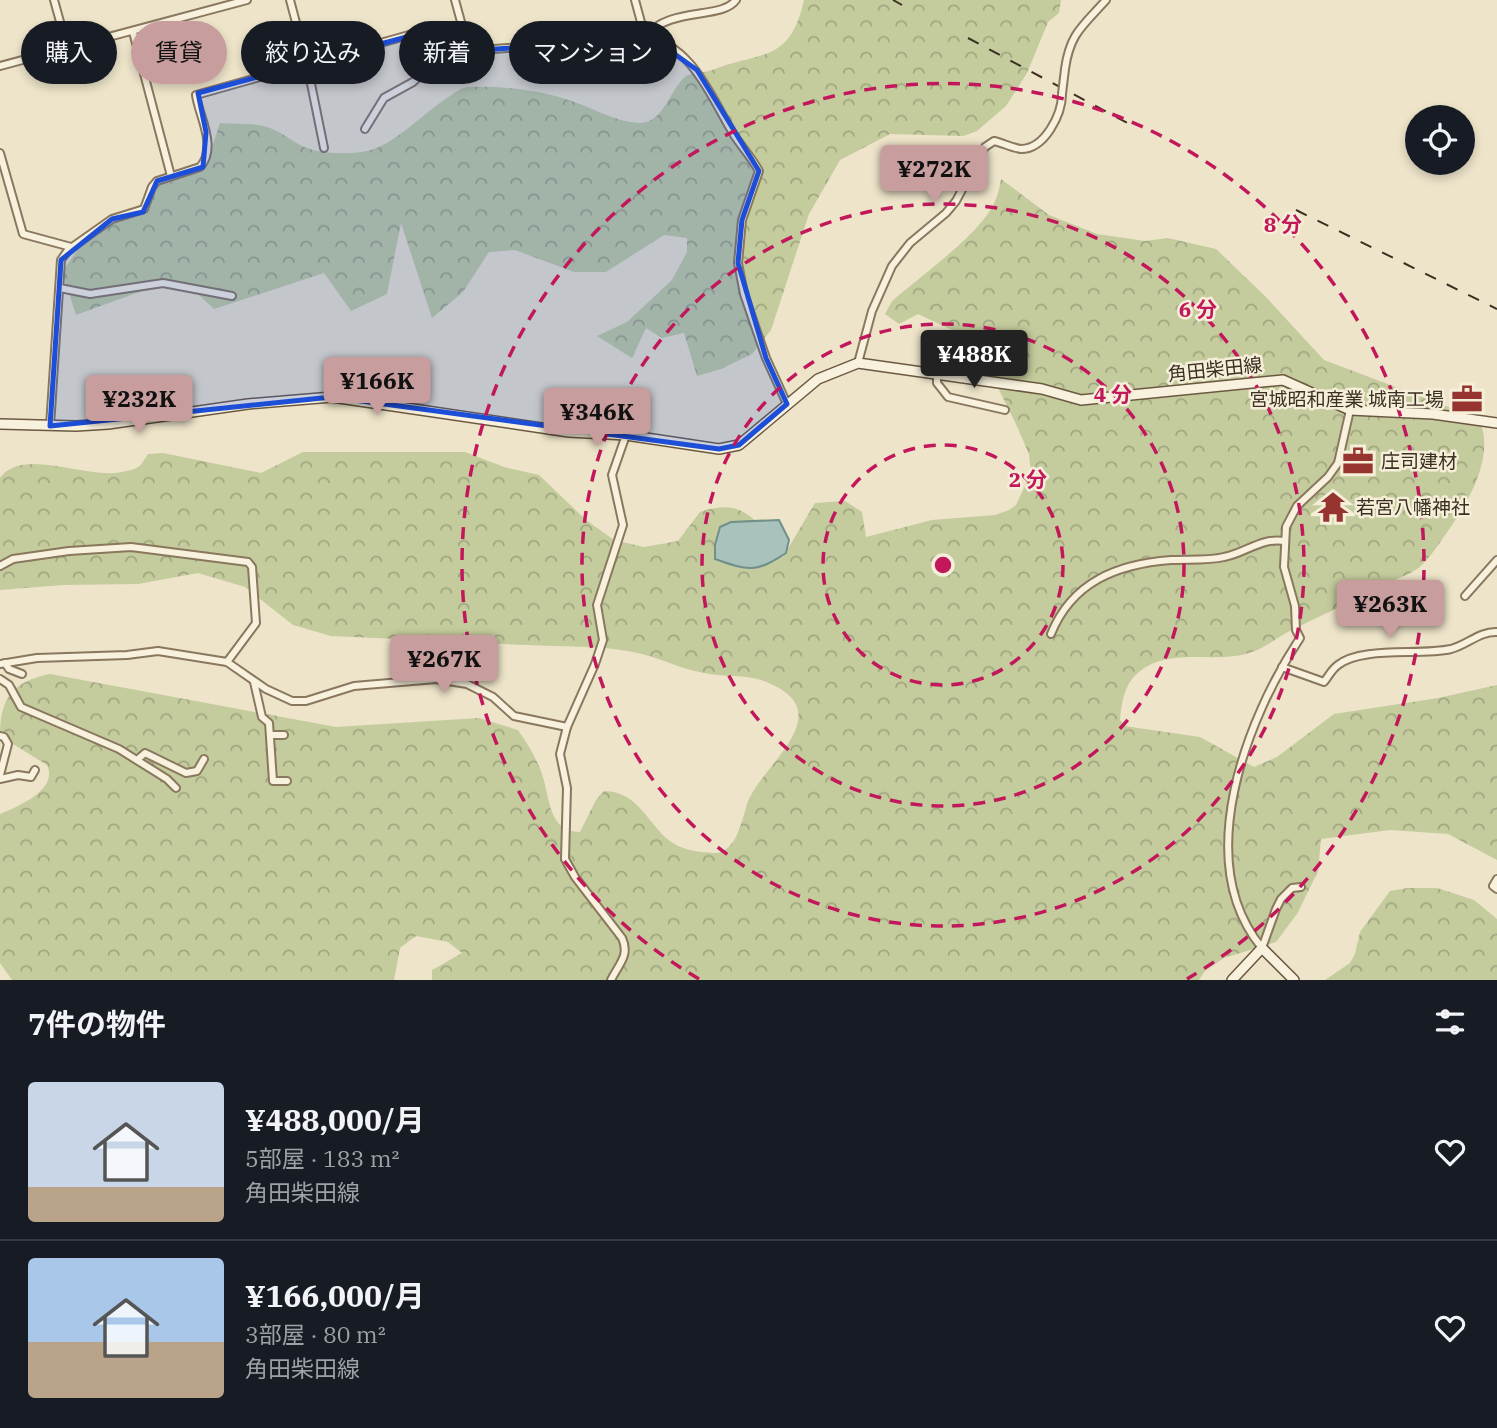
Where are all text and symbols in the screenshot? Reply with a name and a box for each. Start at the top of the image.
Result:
chip: 購入 [21,21,117,84]
chip: 賃貸 [131,21,227,84]
chip: 絞り込み [241,21,385,84]
chip: 新着 [399,21,495,84]
chip: マンション [509,21,677,84]
map controls [1405,105,1475,175]
button: locate [1405,105,1475,175]
pin: ¥272K [885,146,983,205]
text: ¥272K [897,153,971,183]
text: 8 分 [1264,210,1302,238]
text: 6 分 [1179,295,1217,323]
pin: ¥488K [925,330,1023,390]
text: ¥488K [937,338,1011,368]
street label: 角田柴田線 [1166,352,1264,386]
pin: ¥166K [328,358,426,417]
text: ¥166K [340,365,414,395]
pin: ¥232K [90,376,188,435]
text: 4 分 [1094,380,1132,408]
office icon: 宮城昭和産業 城南工場 [1450,382,1484,416]
text: ¥232K [102,383,176,413]
place label: 宮城昭和産業 城南工場 [1250,387,1444,411]
pin: ¥346K [548,388,646,448]
text: ¥346K [560,396,634,426]
office icon: 庄司建材 [1341,444,1375,478]
place label: 庄司建材 [1381,449,1457,473]
text: 2 分 [1009,465,1047,493]
temple icon: 若宮八幡神社 [1316,490,1350,524]
place label: 若宮八幡神社 [1356,495,1470,519]
centre of rings [931,553,955,577]
pin: ¥263K [1341,580,1439,640]
text: ¥263K [1353,588,1427,618]
pin: ¥267K [395,636,493,695]
text: ¥267K [407,643,481,673]
icon: filters [1431,1003,1469,1041]
text: 7件の物件 [28,1004,166,1043]
text: ¥488,000/月 [245,1100,425,1139]
icon: home [84,1110,168,1194]
icon: heart [1431,1133,1469,1171]
text: 5部屋 · 183 m² [245,1143,400,1173]
text: 角田柴田線 [245,1177,360,1207]
text: ¥166,000/月 [245,1276,425,1315]
icon: home [84,1286,168,1370]
icon: heart [1431,1309,1469,1347]
text: 3部屋 · 80 m² [245,1319,386,1349]
text: 角田柴田線 [245,1353,360,1383]

